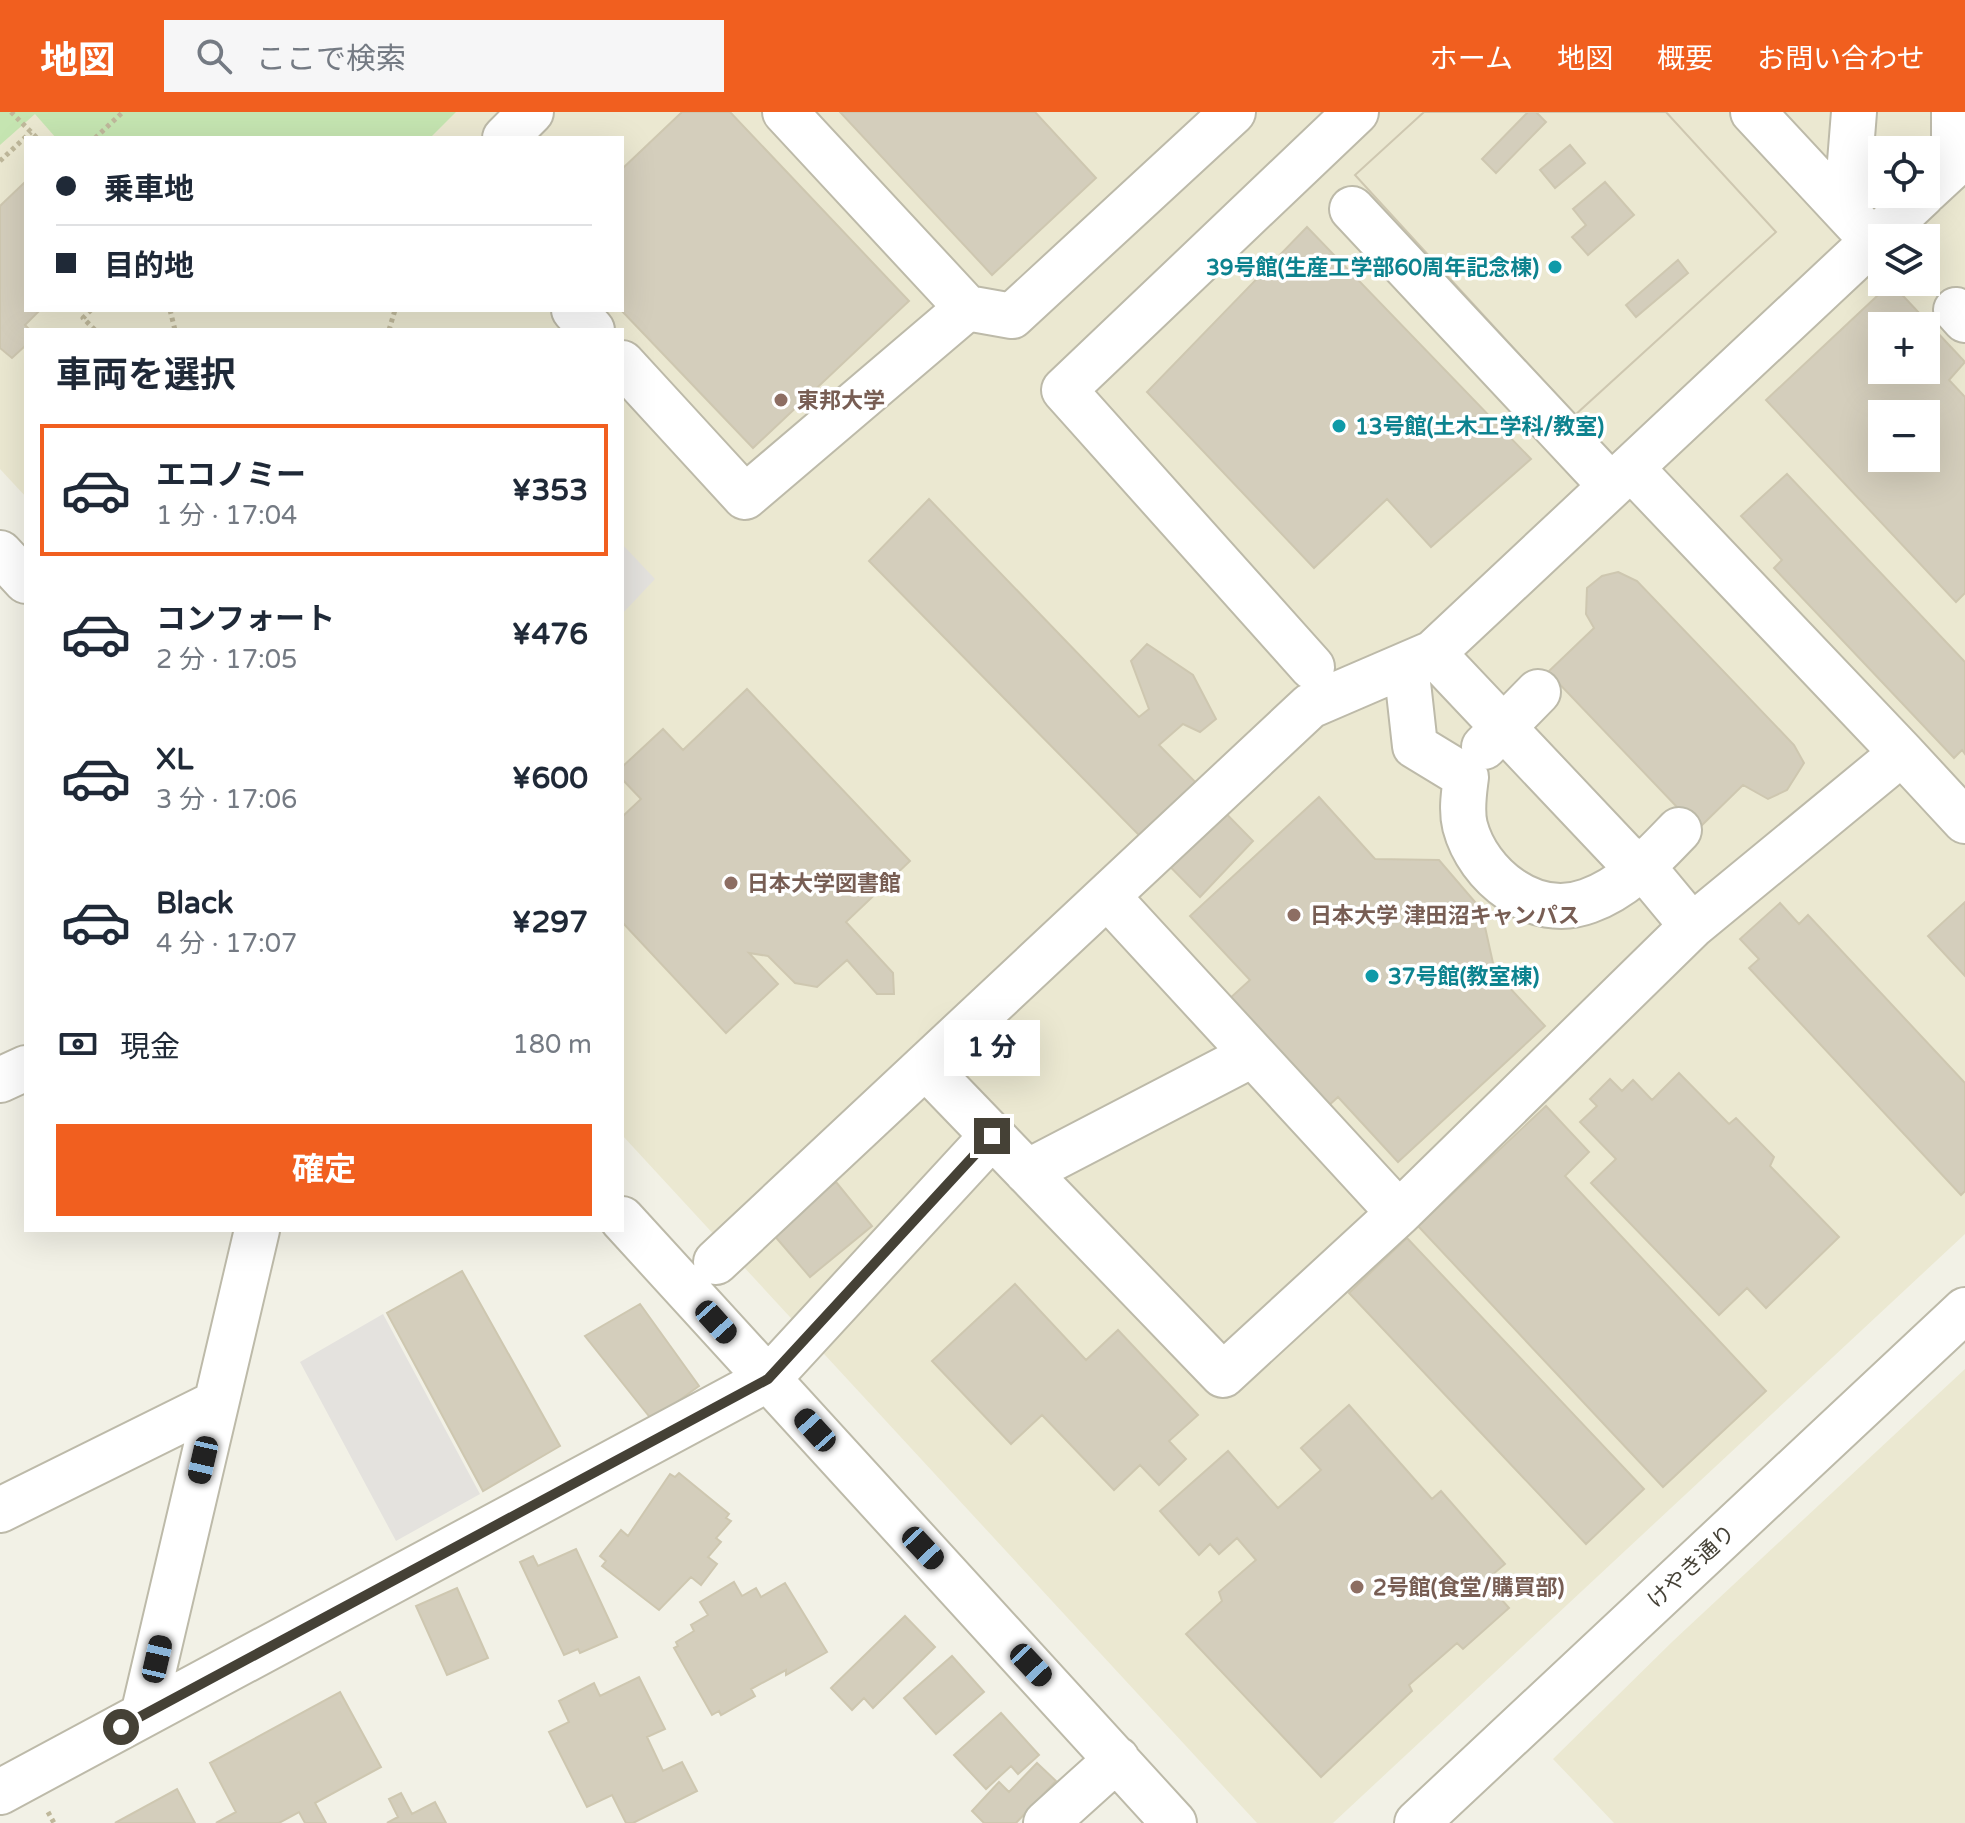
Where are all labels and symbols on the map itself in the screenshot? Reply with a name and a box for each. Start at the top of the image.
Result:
place label: 39号館(生産工学部60周年記念棟) [1206,255,1539,281]
marker: 39号館(生産工学部60周年記念棟) [1546,258,1564,276]
place label: 東邦大学 [797,388,885,414]
marker: 東邦大学 [772,391,790,409]
place label: 13号館(土木工学科/教室) [1355,414,1604,440]
marker: 13号館(土木工学科/教室) [1330,417,1348,435]
place label: 日本大学図書館 [747,871,901,897]
marker: 日本大学図書館 [722,874,740,892]
place label: 日本大学 津田沼キャンパス [1310,903,1580,929]
marker: 日本大学 津田沼キャンパス [1285,906,1303,924]
place label: 37号館(教室棟) [1388,964,1539,990]
marker: 37号館(教室棟) [1363,967,1381,985]
callout: 1 分 [944,1020,1040,1076]
route end [974,1118,1010,1154]
car [691,1296,741,1348]
car [790,1404,840,1456]
car [186,1434,220,1486]
street label: けやき通り [1643,1520,1741,1614]
car [898,1522,948,1574]
place label: 2号館(食堂/購買部) [1373,1575,1564,1601]
marker: 2号館(食堂/購買部) [1348,1578,1366,1596]
car [140,1633,174,1685]
car [1006,1639,1056,1691]
route start [103,1709,139,1745]

